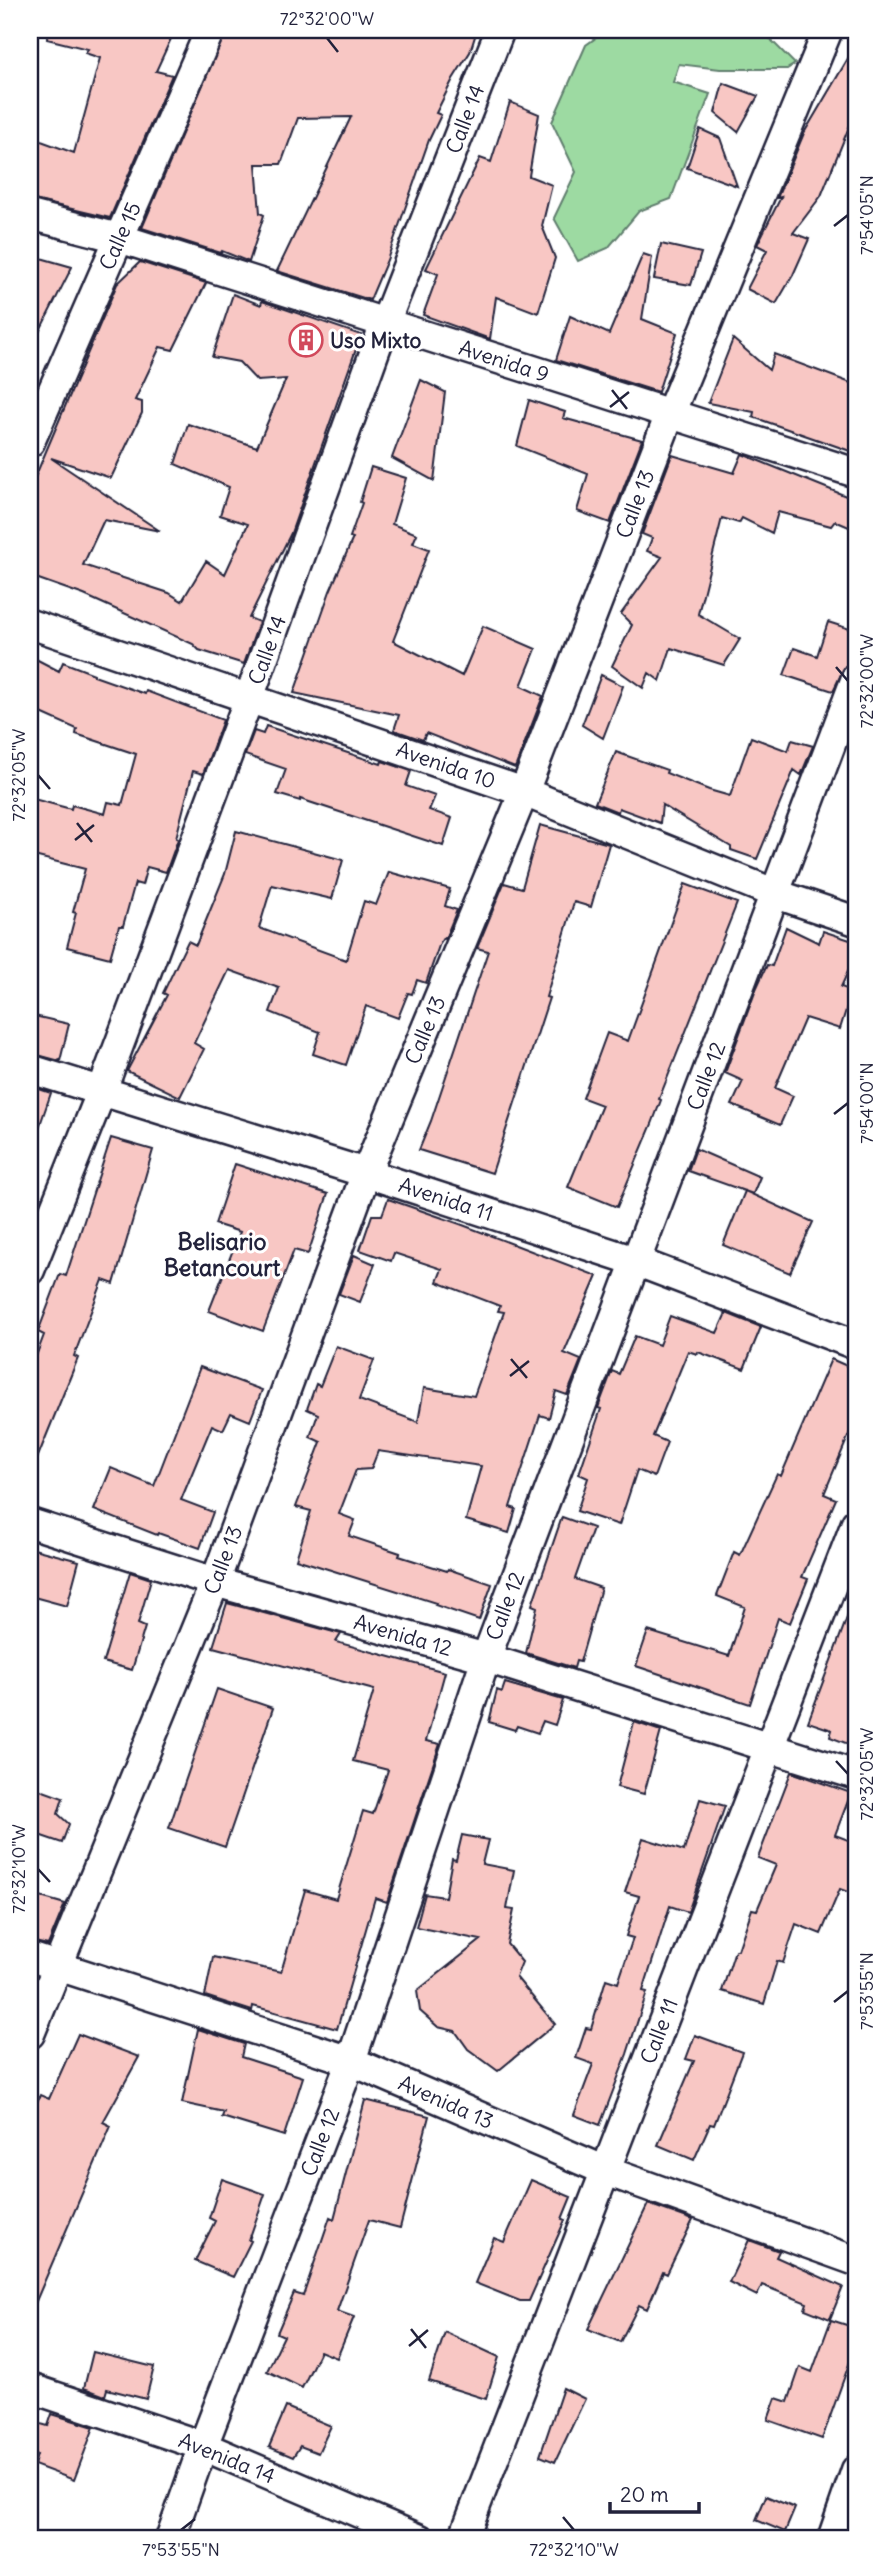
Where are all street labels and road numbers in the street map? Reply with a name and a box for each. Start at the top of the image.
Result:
street label: Calle 14 [440,81,490,157]
street label: Calle 15 [93,198,147,274]
street label: Avenida 9 [456,334,552,388]
street label: Calle 13 [610,466,660,542]
street label: Calle 14 [242,612,292,688]
street label: Avenida 10 [393,735,499,795]
street label: Calle 13 [399,992,451,1068]
street label: Calle 12 [681,1038,731,1114]
street label: Avenida 11 [395,1171,497,1227]
street label: Calle 13 [198,1522,248,1598]
street label: Calle 12 [480,1568,530,1644]
street label: Avenida 12 [351,1608,455,1662]
street label: Calle 11 [634,1994,684,2068]
street label: Avenida 13 [394,2069,498,2135]
street label: Calle 12 [295,2104,345,2180]
street label: Avenida 14 [175,2426,279,2490]

